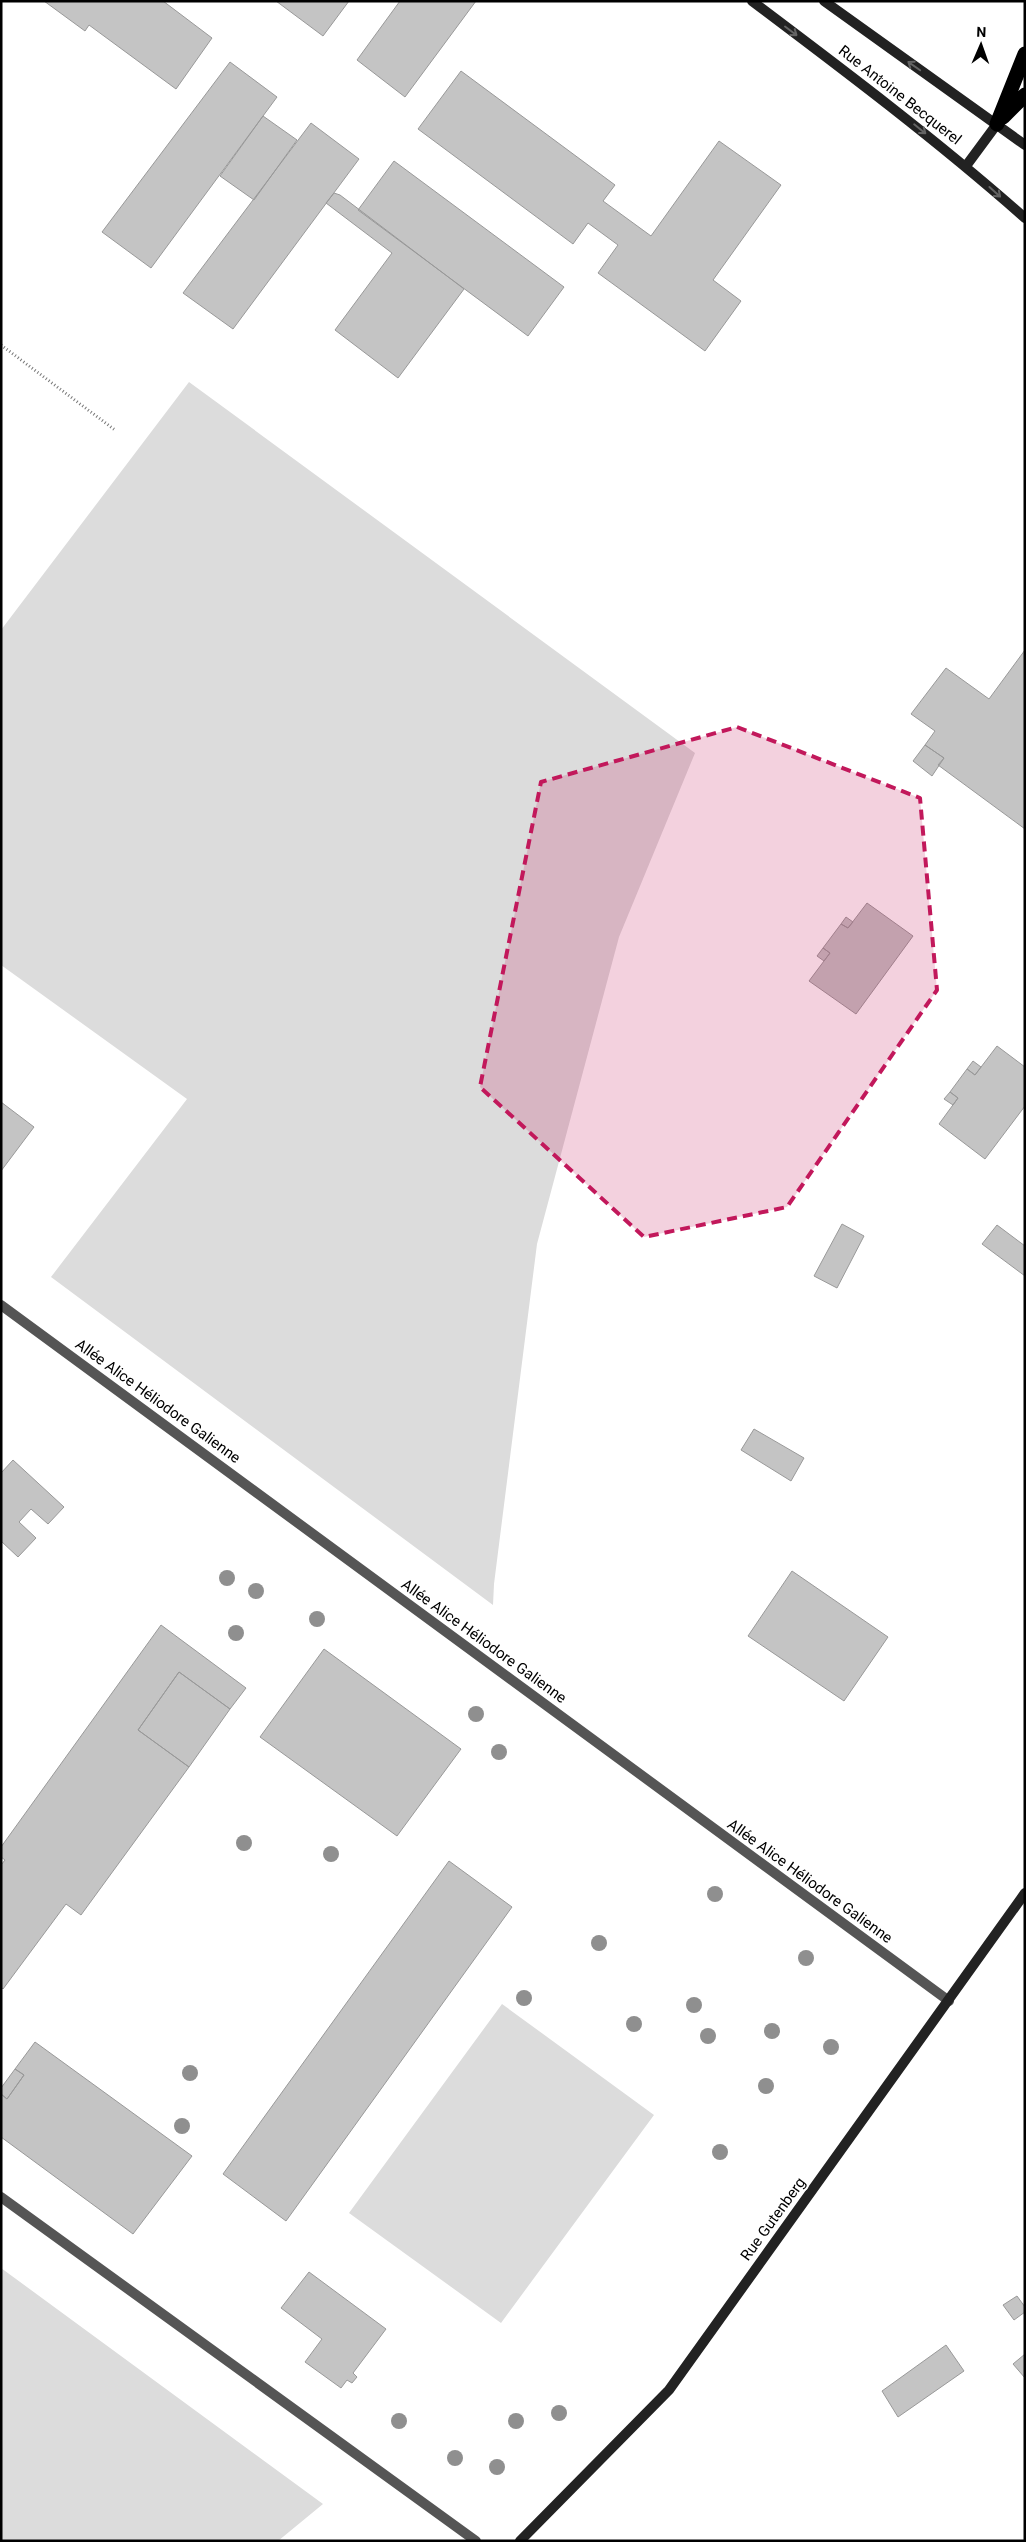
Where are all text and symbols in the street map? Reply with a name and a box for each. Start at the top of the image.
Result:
north arrow [956,20,1006,70]
text: N [976,24,987,40]
one-way arrow [784,25,797,36]
street label: Rue Antoine Becquerel [835,42,965,148]
one-way arrow [907,61,921,71]
one-way arrow [913,124,926,135]
one-way arrow [989,186,1002,198]
street label: Allée Alice Héliodore Galienne [72,1335,244,1467]
street label: Allée Alice Héliodore Galienne [398,1575,570,1707]
street label: Allée Alice Héliodore Galienne [724,1815,896,1947]
street label: Rue Gutenberg [737,2174,809,2264]

